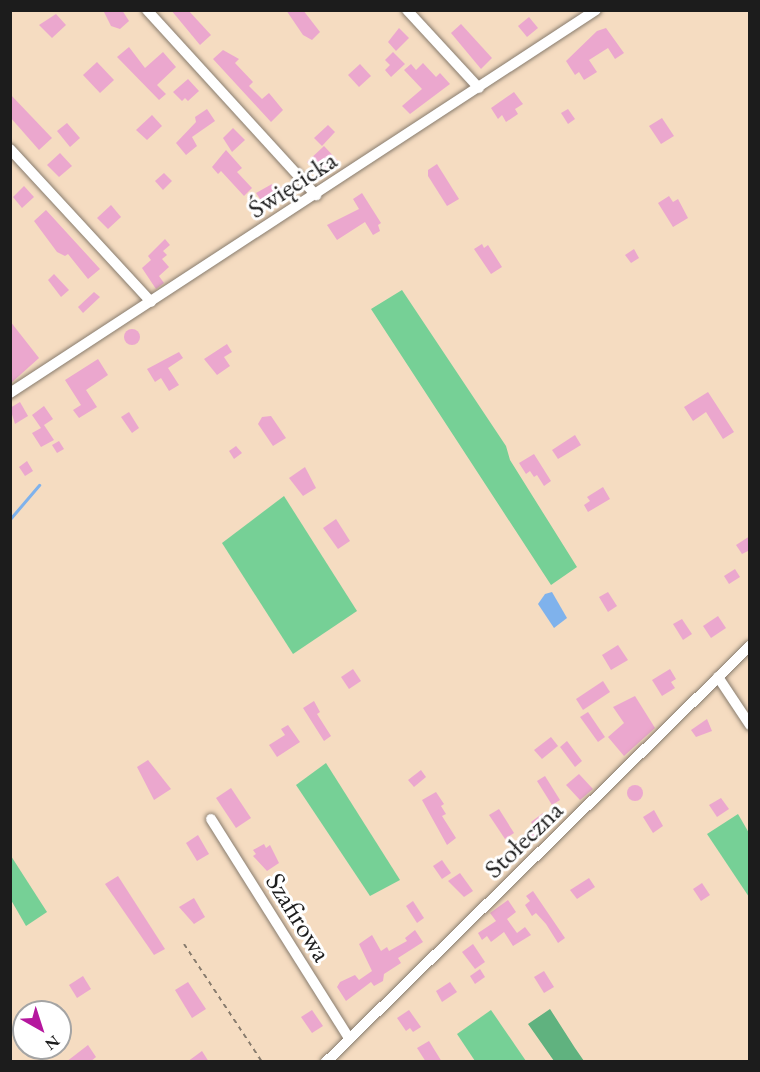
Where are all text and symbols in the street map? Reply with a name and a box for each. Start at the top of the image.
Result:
street label: Święcicka [241,143,343,225]
street label: Stołeczna [477,794,569,884]
street label: Szafirowa [259,867,339,967]
north arrow [12,1000,72,1060]
text: N [41,1031,64,1055]

